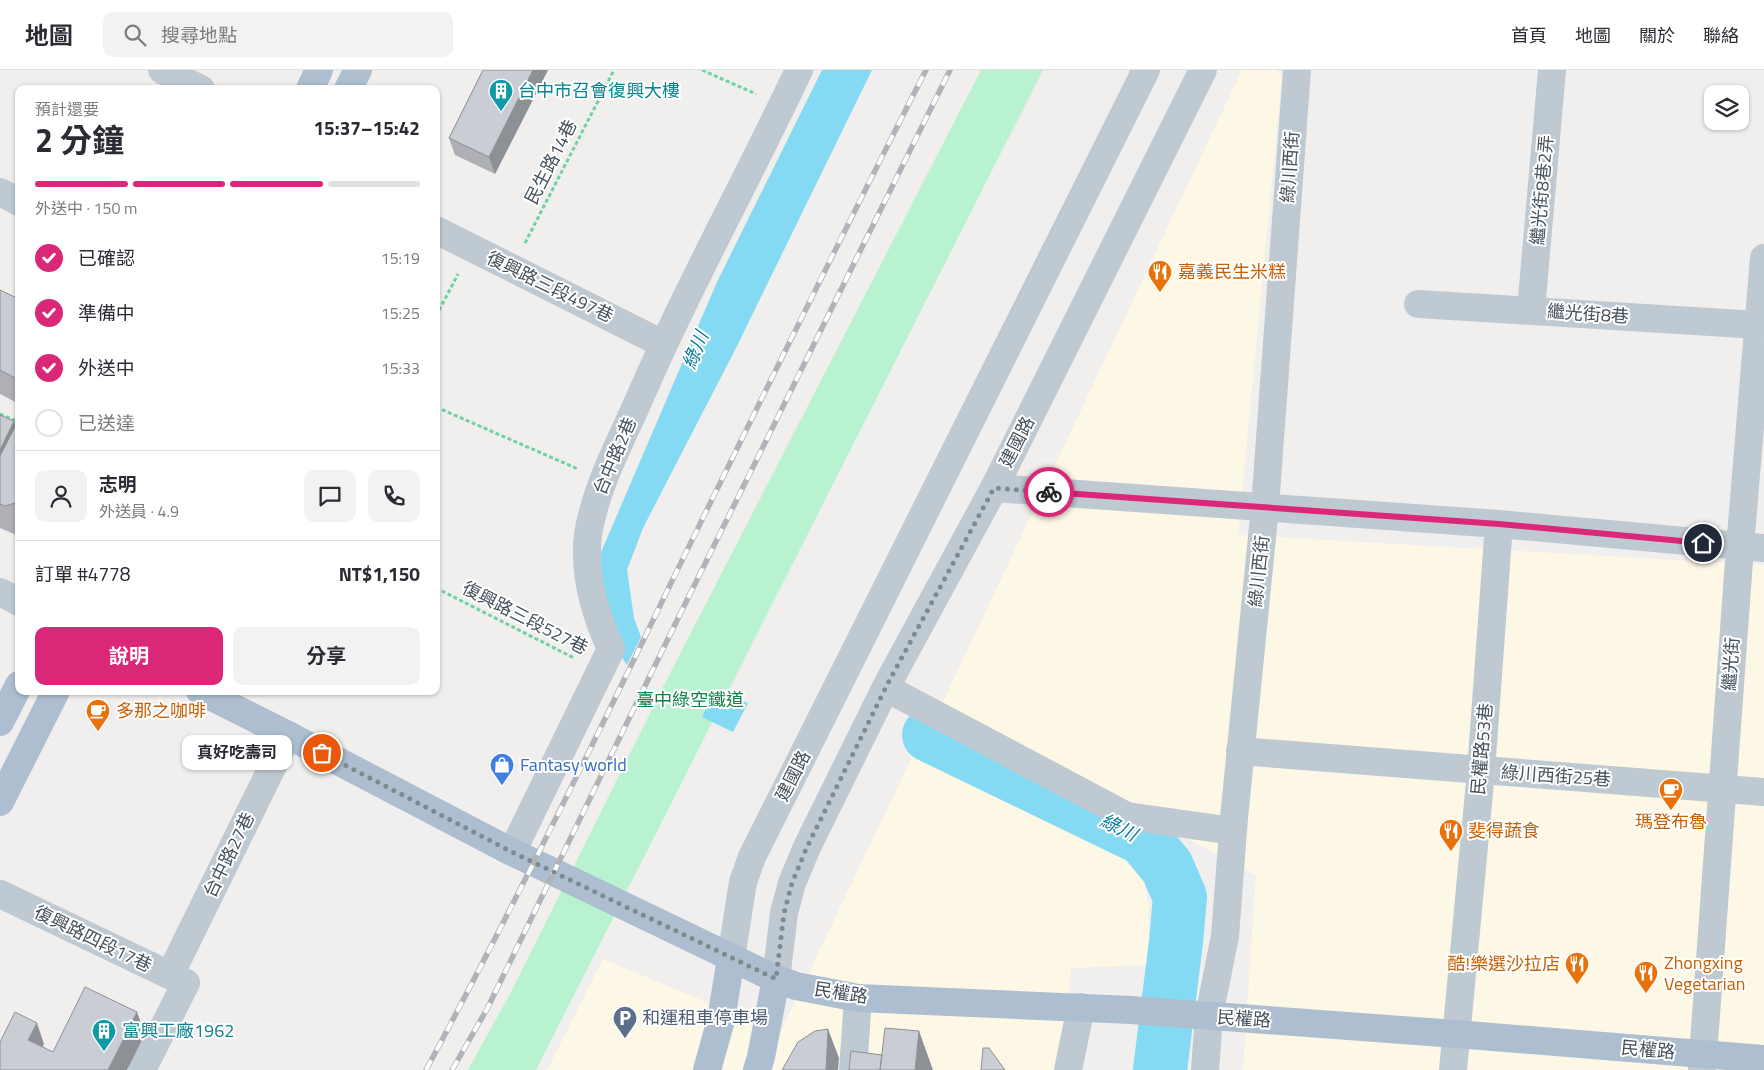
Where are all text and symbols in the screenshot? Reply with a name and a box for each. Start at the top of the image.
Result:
search box [103,12,453,57]
text: 地圖 [25,17,73,53]
text: 搜尋地點 [161,20,237,49]
icon: search [121,21,149,49]
text: 首頁 [1511,22,1547,49]
text: 地圖 [1575,22,1611,49]
text: 關於 [1639,22,1675,49]
text: 聯絡 [1703,22,1739,49]
place label: 台中市召會復興大樓 [518,77,680,104]
building icon: 台中市召會復興大樓 [488,78,514,112]
map controls [1704,85,1749,130]
button: layers [1704,85,1749,130]
text: 預計還要 [35,97,99,121]
text: 15:37–15:42 [313,113,420,142]
street label: 民生路14巷 [518,115,584,209]
text: 2 分鐘 [35,116,124,164]
street label: 綠川西街 [1274,130,1305,204]
street label: 繼光街8巷2弄 [1523,134,1560,246]
text: 外送中 · 150 m [35,196,137,220]
text: 已確認 [78,243,135,272]
icon: check [35,244,63,272]
street label: 復興路三段497巷 [482,244,618,329]
text: 15:19 [381,246,420,270]
place label: 嘉義民生米糕 [1178,258,1286,285]
restaurant icon: 嘉義民生米糕 [1147,259,1173,293]
street label: 繼光街8巷 [1546,297,1630,330]
text: 準備中 [78,298,135,327]
icon: check [35,299,63,327]
text: 15:25 [381,301,420,325]
water label: 綠川 [674,325,716,373]
text: 外送中 [78,353,135,382]
icon: check [35,354,63,382]
text: 15:33 [381,356,420,380]
text: 已送達 [78,408,135,437]
street label: 建國路 [992,412,1041,472]
street label: 台中路2巷 [586,413,643,499]
courier [1024,467,1074,517]
text: 志明 [99,469,137,498]
button: person [35,470,87,522]
button: chat [304,470,356,522]
button: phone [368,470,420,522]
icon: bike [1035,478,1063,506]
text: 外送員 · 4.9 [99,499,179,523]
pin [1682,522,1724,564]
icon: home [1689,529,1717,557]
street label: 綠川西街 [1241,534,1276,608]
text: 訂單 #4778 [35,559,130,588]
text: NT$1,150 [339,559,420,588]
street label: 復興路三段527巷 [458,574,593,661]
button: 說明 [35,627,223,685]
button: 分享 [233,627,420,685]
street label: 繼光街 [1715,636,1746,692]
park label: 臺中綠空鐵道 [636,686,744,713]
place label: 多那之咖啡 [116,697,206,724]
cafe icon: 多那之咖啡 [85,698,111,732]
street label: 民權路53巷 [1464,702,1499,796]
pin [301,732,343,774]
callout: 真好吃壽司 [182,736,292,770]
icon: bag [308,739,336,767]
text: 真好吃壽司 [197,740,277,764]
street label: 建國路 [768,746,817,806]
place label: Fantasy world [520,751,627,778]
shop icon: Fantasy world [489,752,515,786]
street label: 綠川西街25巷 [1500,758,1612,793]
cafe icon: 瑪登布魯 [1658,777,1684,811]
water label: 綠川 [1096,805,1144,849]
street label: 台中路27巷 [196,807,261,902]
place label: 瑪登布魯 [1635,808,1707,835]
place label: 斐得蔬食 [1468,817,1540,844]
restaurant icon: 斐得蔬食 [1438,818,1464,852]
street label: 復興路四段17巷 [30,898,157,979]
place label: Zhongxing Vegetarian [1664,949,1745,997]
place label: 酷!樂選沙拉店 [1448,950,1560,977]
restaurant icon: 酷!樂選沙拉店 [1564,951,1590,985]
restaurant icon: Zhongxing Vegetarian [1633,960,1659,994]
street label: 民權路 [812,975,870,1010]
street label: 民權路 [1216,1003,1272,1034]
place label: 和運租車停車場 [642,1004,768,1031]
parking icon: 和運租車停車場 [612,1005,638,1039]
place label: 富興工廠1962 [122,1017,234,1044]
building icon: 富興工廠1962 [91,1018,117,1052]
street label: 民權路 [1620,1034,1676,1065]

